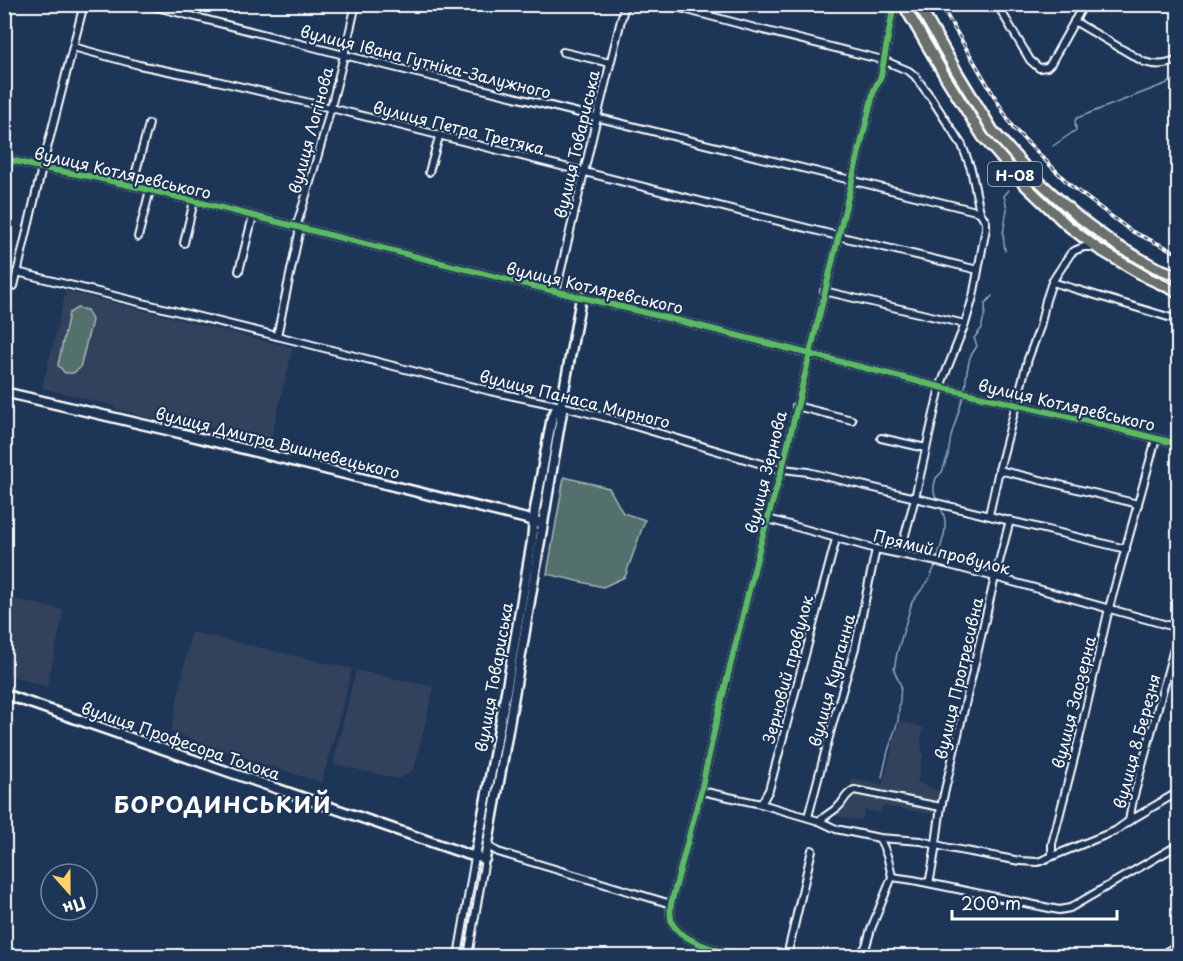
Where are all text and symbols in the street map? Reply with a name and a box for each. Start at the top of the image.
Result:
street label: вулиця Івана Гутніка-Залужного [298,18,554,104]
street label: вулиця Логінова [282,64,338,196]
street label: вулиця Товариська [547,68,605,220]
street label: вулиця Петра Третяка [371,94,547,160]
street label: вулиця Котляревського [32,140,214,204]
road number: Н-08 [988,162,1042,186]
street label: вулиця Котляревського [504,255,686,319]
street label: вулиця Панаса Мирного [477,363,673,433]
street label: вулиця Котляревського [976,372,1158,436]
street label: вулиця Дмитра Вишневецького [153,400,403,484]
street label: вулиця Зернова [738,408,792,536]
street label: Прямий провулок [871,522,1013,580]
street label: Зерновий провулок [756,592,818,746]
street label: вулиця Прогресивна [928,595,988,761]
street label: вулиця Товариська [468,600,518,754]
street label: вулиця Курганна [802,611,860,749]
street label: вулиця Заозерна [1045,633,1101,771]
street label: вулиця 8 Березня [1106,671,1166,811]
street label: вулиця Професора Толока [78,695,284,785]
district label: БОРОДИНСЬКИЙ [114,787,332,820]
north arrow [39,862,99,922]
scale bar [952,883,1117,921]
text: 200 m [961,889,1021,916]
text: Пн [60,892,90,922]

